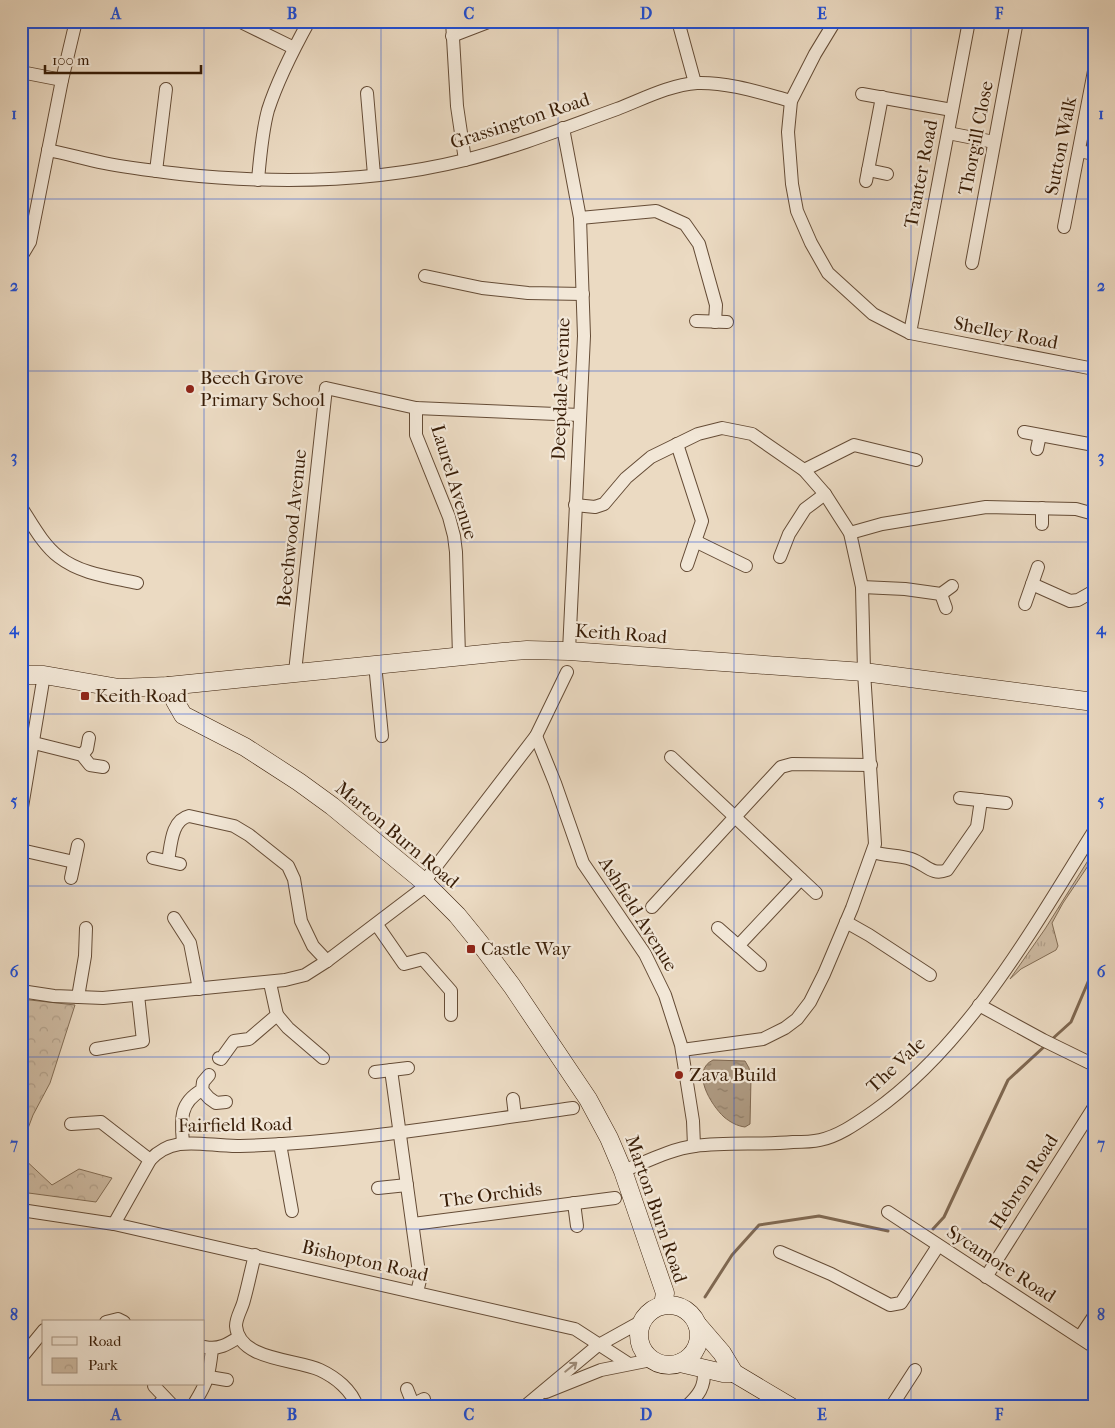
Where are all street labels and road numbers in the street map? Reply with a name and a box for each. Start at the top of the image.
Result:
street label: Thorgill Close [954,79,998,197]
street label: Grassington Road [448,88,593,154]
street label: Sutton Walk [1041,95,1081,197]
street label: Tranter Road [900,117,942,230]
street label: Shelley Road [952,312,1061,354]
street label: Deepdale Avenue [548,317,574,461]
street label: Laurel Avenue [426,422,482,542]
street label: Beechwood Avenue [273,448,311,608]
street label: Keith Road [574,620,668,648]
street label: Marton Burn Road [331,777,464,893]
street label: Ashfield Avenue [594,852,682,975]
street label: The Vale [862,1032,930,1098]
street label: Fairfield Road [178,1113,293,1137]
street label: Hebron Road [985,1130,1063,1234]
street label: Marton Burn Road [620,1132,692,1286]
street label: The Orchids [439,1178,543,1212]
street label: Sycamore Road [942,1221,1060,1308]
street label: Bishopton Road [300,1236,431,1286]

